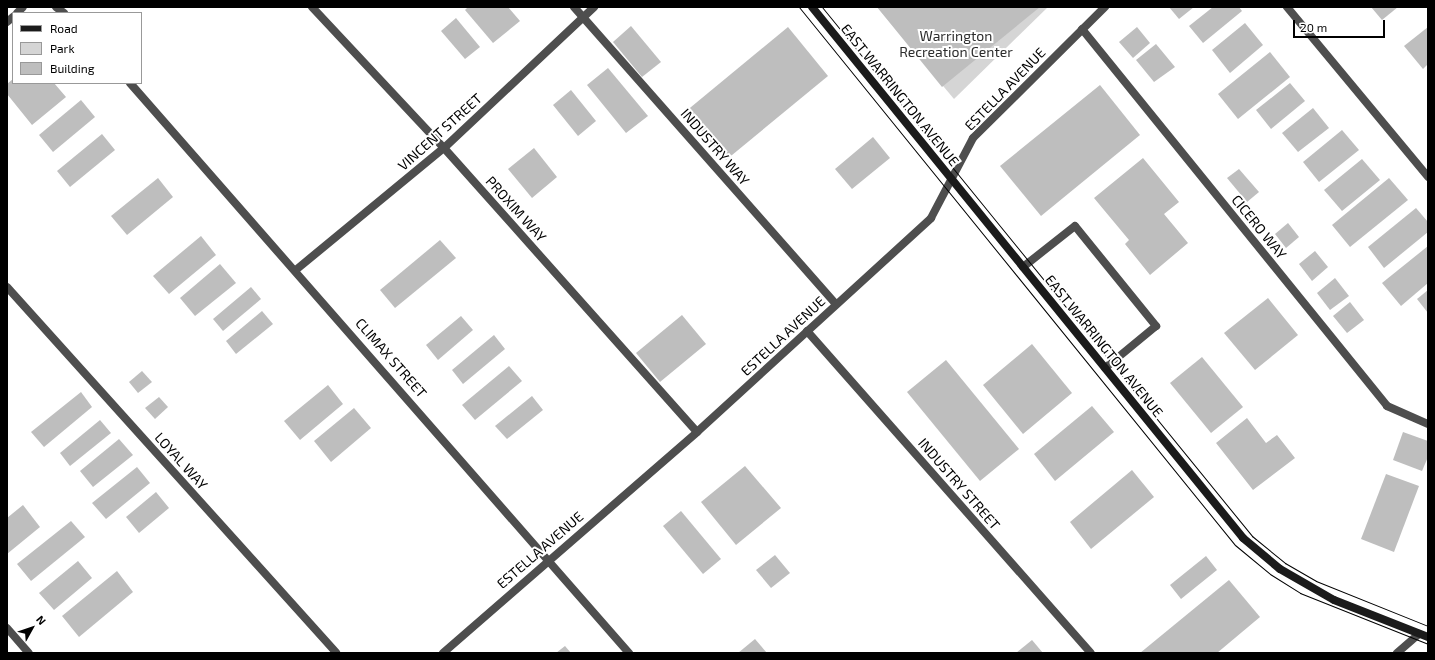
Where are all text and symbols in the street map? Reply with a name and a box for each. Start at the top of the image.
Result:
legend [12,12,142,84]
scale bar [1295,12,1387,38]
street label: EAST WARRINGTON AVENUE [837,20,963,170]
text: 20 m [1300,20,1327,34]
text: Road [50,21,78,35]
park label: Warrington Recreation Center [899,28,1013,60]
text: Park [50,41,75,55]
street label: ESTELLA AVENUE [961,44,1049,134]
text: Building [50,61,94,75]
street label: VINCENT STREET [394,90,486,174]
street label: INDUSTRY WAY [677,105,753,189]
street label: PROXIM WAY [482,173,550,245]
street label: CICERO WAY [1228,192,1290,262]
street label: EAST WARRINGTON AVENUE [1041,271,1167,421]
street label: ESTELLA AVENUE [737,293,829,379]
street label: CLIMAX STREET [352,315,430,401]
street label: LOYAL WAY [151,429,211,493]
street label: INDUSTRY STREET [915,435,1003,533]
street label: ESTELLA AVENUE [493,508,587,592]
north arrow [12,608,52,648]
text: N [34,613,49,627]

